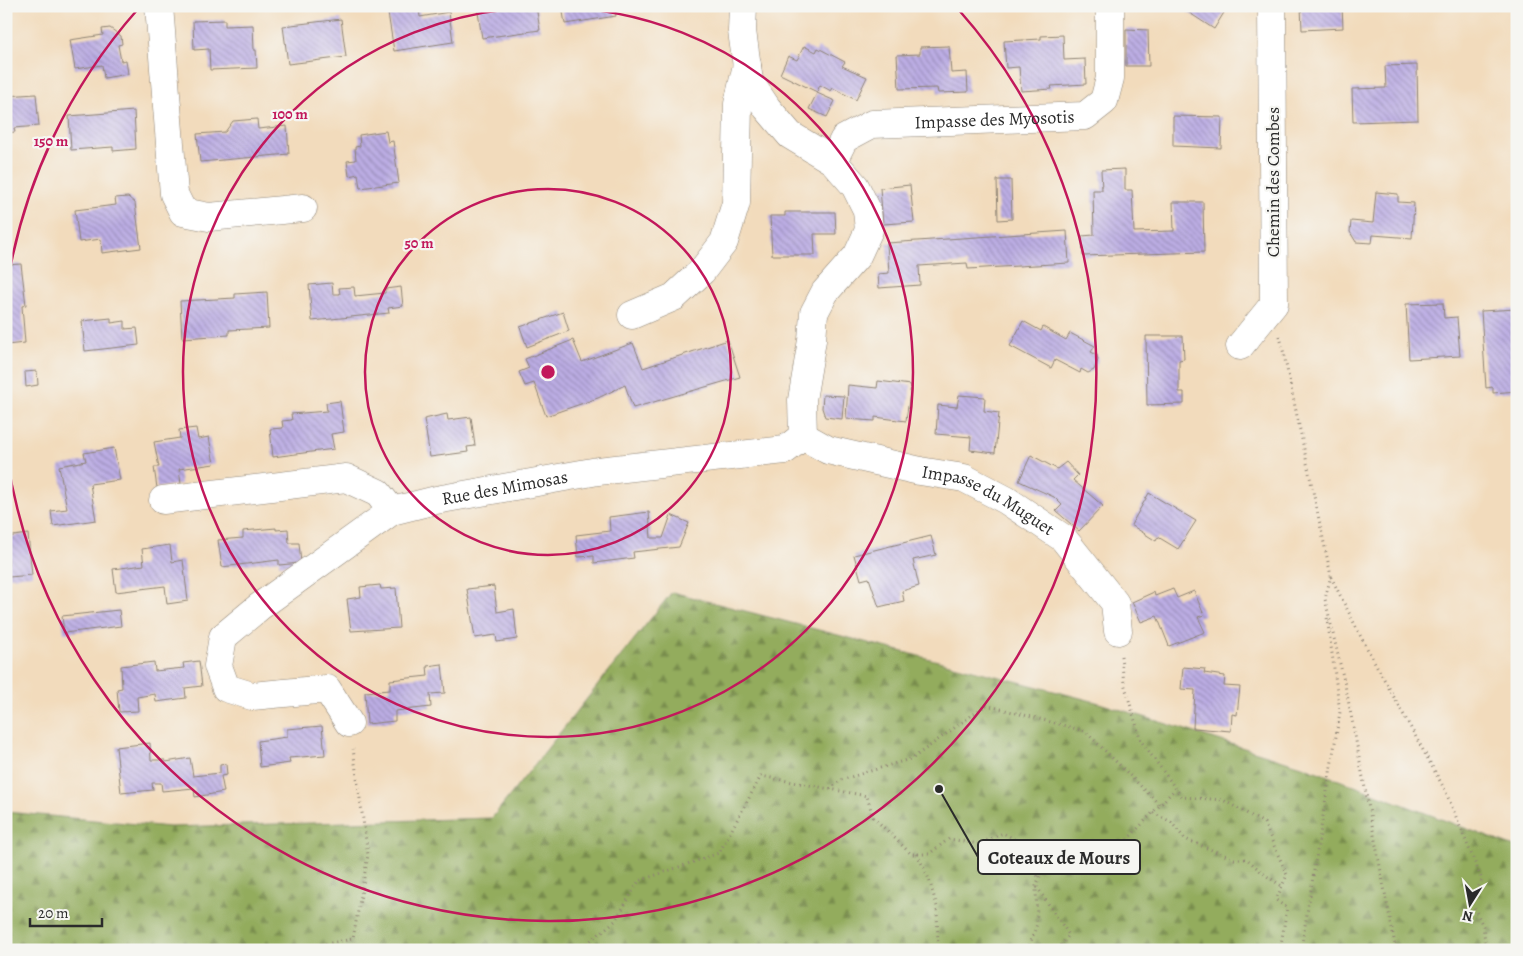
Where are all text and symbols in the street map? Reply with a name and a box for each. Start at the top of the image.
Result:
text: 100 m [272,104,308,124]
street label: Impasse des Myosotis [914,104,1075,134]
street label: Chemin des Combes [1261,107,1285,257]
text: 150 m [34,131,69,151]
text: 50 m [404,233,434,253]
centre of rings [539,363,557,381]
street label: Impasse du Muguet [920,459,1059,541]
street label: Rue des Mimosas [440,465,570,511]
callout: Coteaux de Mours [978,840,1140,874]
text: Coteaux de Mours [988,845,1130,871]
north arrow [1446,878,1496,928]
scale bar [30,896,102,928]
text: 20 m [38,903,69,923]
text: N [1461,906,1474,927]

